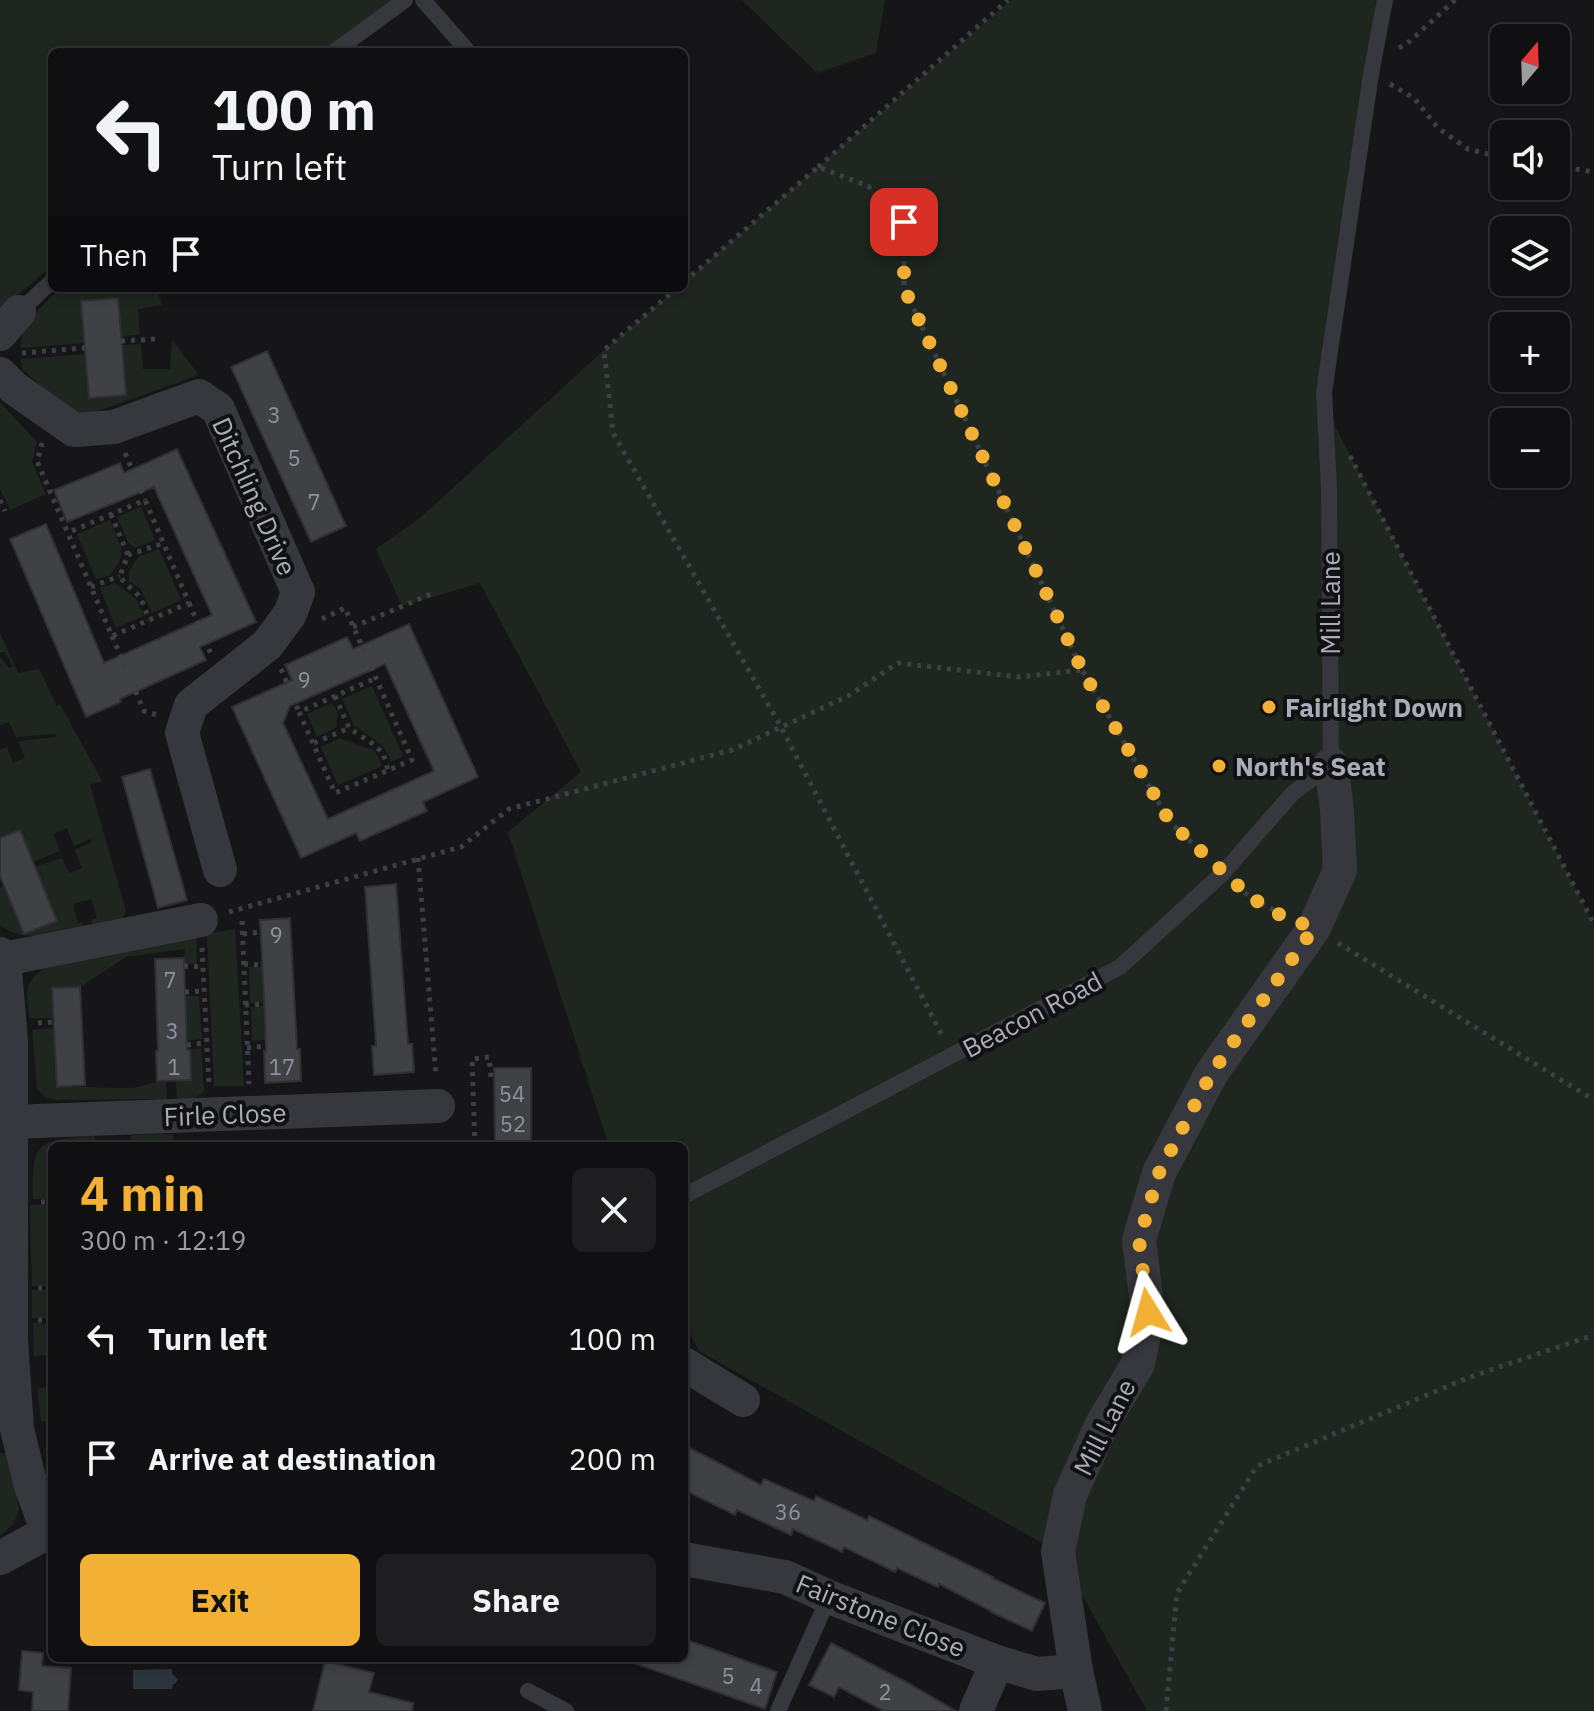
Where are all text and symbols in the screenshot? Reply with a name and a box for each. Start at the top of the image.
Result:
north arrow [1490,24,1570,104]
map controls [1490,24,1570,488]
text: 100 m [212,73,376,145]
icon: left [80,80,184,184]
button: sound [1490,120,1570,200]
text: Turn left [212,143,347,190]
pin [870,188,938,256]
icon: arrive [882,200,926,244]
button: layers [1490,216,1570,296]
icon: arrive [164,232,208,276]
text: Then [80,235,148,274]
button: + [1490,312,1570,392]
house number: 3 [267,400,281,429]
button: − [1490,408,1570,488]
street label: Ditchling Drive [205,412,305,580]
house number: 5 [287,443,301,472]
house number: 7 [307,487,321,516]
street label: Mill Lane [1313,551,1347,655]
house number: 9 [297,665,311,694]
place label: Fairlight Down [1285,690,1463,724]
marker: Fairlight Down [1260,698,1278,716]
place label: North's Seat [1235,749,1386,783]
marker: North's Seat [1210,757,1228,775]
house number: 9 [269,920,283,949]
street label: Beacon Road [956,963,1108,1065]
house number: 7 [163,965,177,994]
house number: 3 [165,1016,179,1045]
house number: 1 [167,1052,181,1081]
house number: 17 [269,1052,295,1081]
house number: 54 [499,1079,525,1108]
street label: Firle Close [163,1095,287,1133]
house number: 52 [500,1109,526,1138]
text: 4 min [80,1162,205,1224]
button: close [572,1168,656,1252]
text: 300 m · 12:19 [80,1223,246,1257]
position arrow [1106,1270,1190,1354]
icon: left [80,1316,124,1360]
text: Turn left [148,1319,267,1358]
text: 100 m [569,1319,656,1358]
street label: Mill Lane [1065,1373,1143,1481]
icon: arrive [80,1436,124,1480]
text: Arrive at destination [148,1439,436,1478]
text: 200 m [569,1439,656,1478]
house number: 36 [775,1497,801,1526]
button: Exit [80,1554,360,1646]
button: Share [376,1554,656,1646]
street label: Fairstone Close [791,1566,971,1664]
house number: 5 [721,1661,735,1690]
house number: 4 [749,1671,763,1700]
house number: 2 [878,1677,892,1706]

